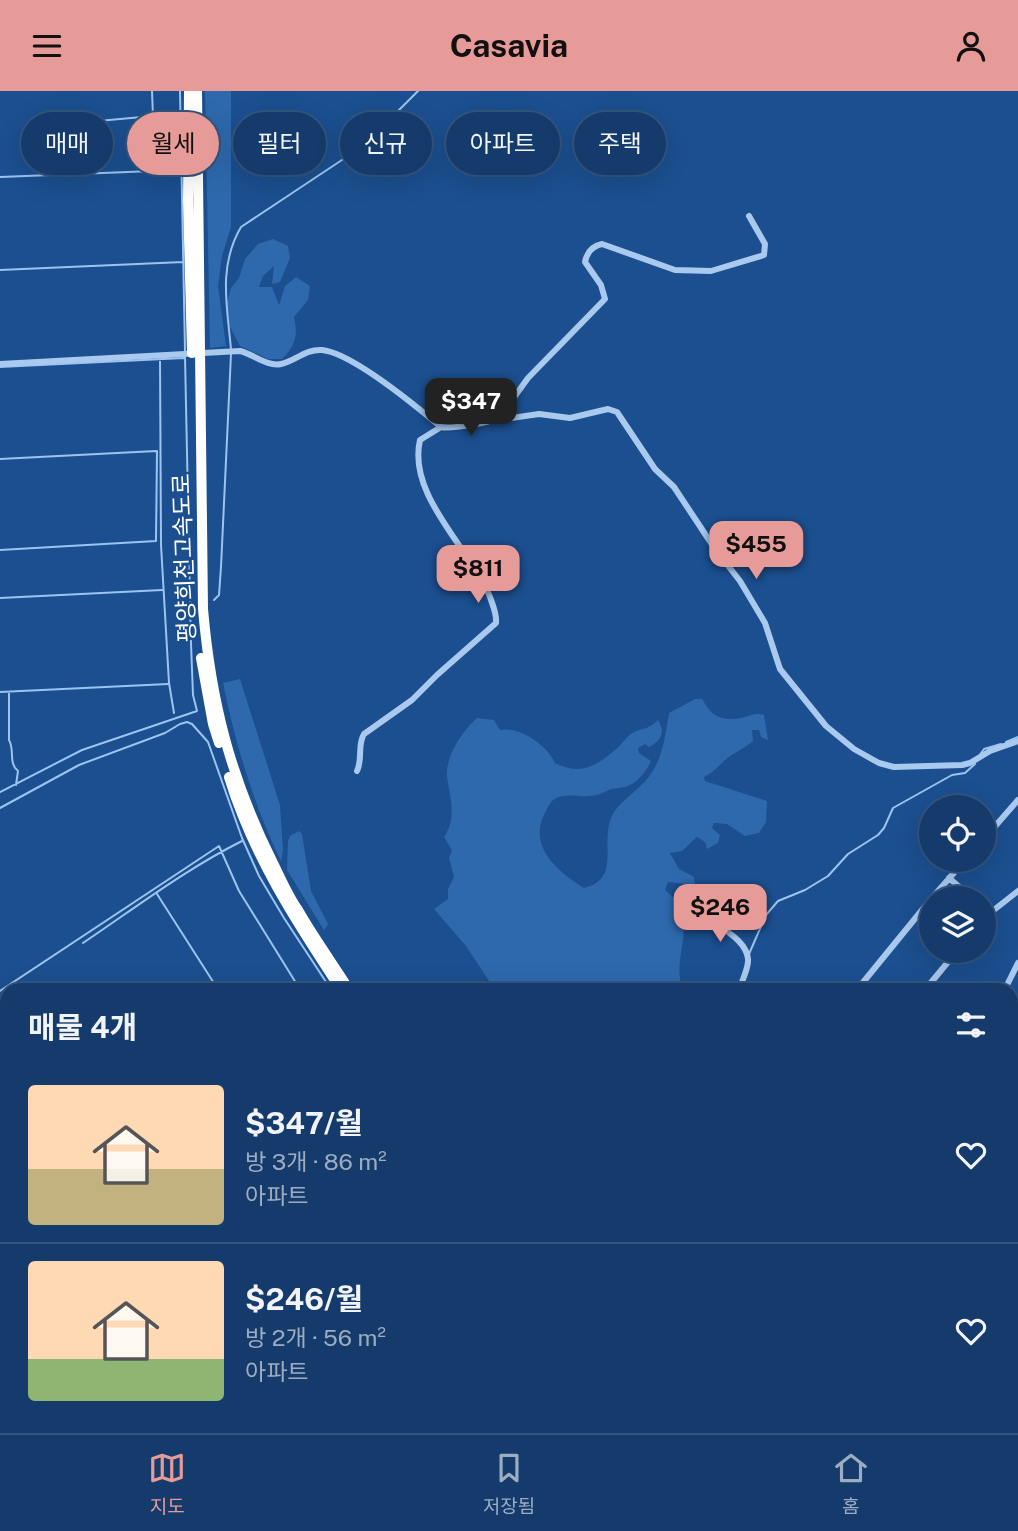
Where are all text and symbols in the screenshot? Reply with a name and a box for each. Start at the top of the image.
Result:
icon: menu [28,27,66,65]
text: Casavia [450,27,568,64]
icon: person [952,27,990,65]
chip: 매매 [21,112,113,175]
chip: 월세 [127,112,219,175]
chip: 필터 [233,112,326,175]
chip: 신규 [340,112,432,175]
chip: 아파트 [446,112,560,175]
chip: 주택 [574,112,666,175]
pin: $347 [430,379,512,438]
text: $347 [441,387,501,414]
street label: 평양희천고속도로 [167,473,200,643]
pin: $455 [715,521,797,581]
text: $455 [725,530,787,557]
pin: $811 [437,545,519,605]
text: $811 [453,554,503,581]
map controls [919,795,996,963]
button: locate [919,795,996,872]
pin: $246 [679,885,761,944]
button: layers [919,886,996,963]
text: $246 [690,893,750,920]
icon: filters [952,1006,990,1044]
text: 매물 4개 [28,1009,137,1045]
text: $347/월 [245,1105,363,1141]
icon: home [84,1113,168,1197]
icon: heart [952,1136,990,1174]
text: 방 3개 · 86 m² [245,1148,387,1175]
text: 아파트 [245,1182,308,1209]
text: $246/월 [245,1281,363,1317]
icon: home [84,1289,168,1373]
icon: heart [952,1312,990,1350]
text: 방 2개 · 56 m² [245,1324,386,1351]
text: 아파트 [245,1358,308,1385]
tab: 지도 [148,1449,186,1518]
tab: 저장됨 [483,1449,535,1518]
tab: 홈 [832,1449,870,1518]

